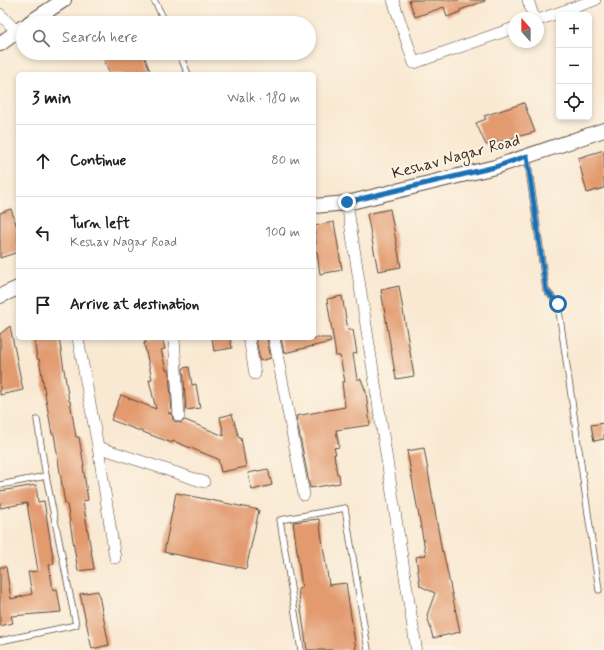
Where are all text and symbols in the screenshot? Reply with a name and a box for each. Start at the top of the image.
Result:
north arrow [508,12,544,48]
map controls [556,12,592,120]
button: + [556,12,592,48]
search box [16,16,316,60]
icon: search [30,27,52,49]
text: Search here [62,28,138,48]
button: − [556,48,592,84]
button: locate [556,84,592,120]
text: 3 min [32,87,71,109]
text: Walk · 180 m [227,90,300,107]
street label: Keshav Nagar Road [390,130,523,185]
icon: ahead [32,150,54,172]
text: Continue [70,151,126,171]
text: 80 m [271,152,300,169]
route end [338,193,356,211]
text: Turn left [70,214,130,234]
icon: left [32,222,54,244]
text: 100 m [265,224,300,241]
text: Keshav Nagar Road [70,234,177,251]
icon: arrive [32,294,54,316]
text: Arrive at destination [70,295,199,315]
route start [549,295,567,313]

